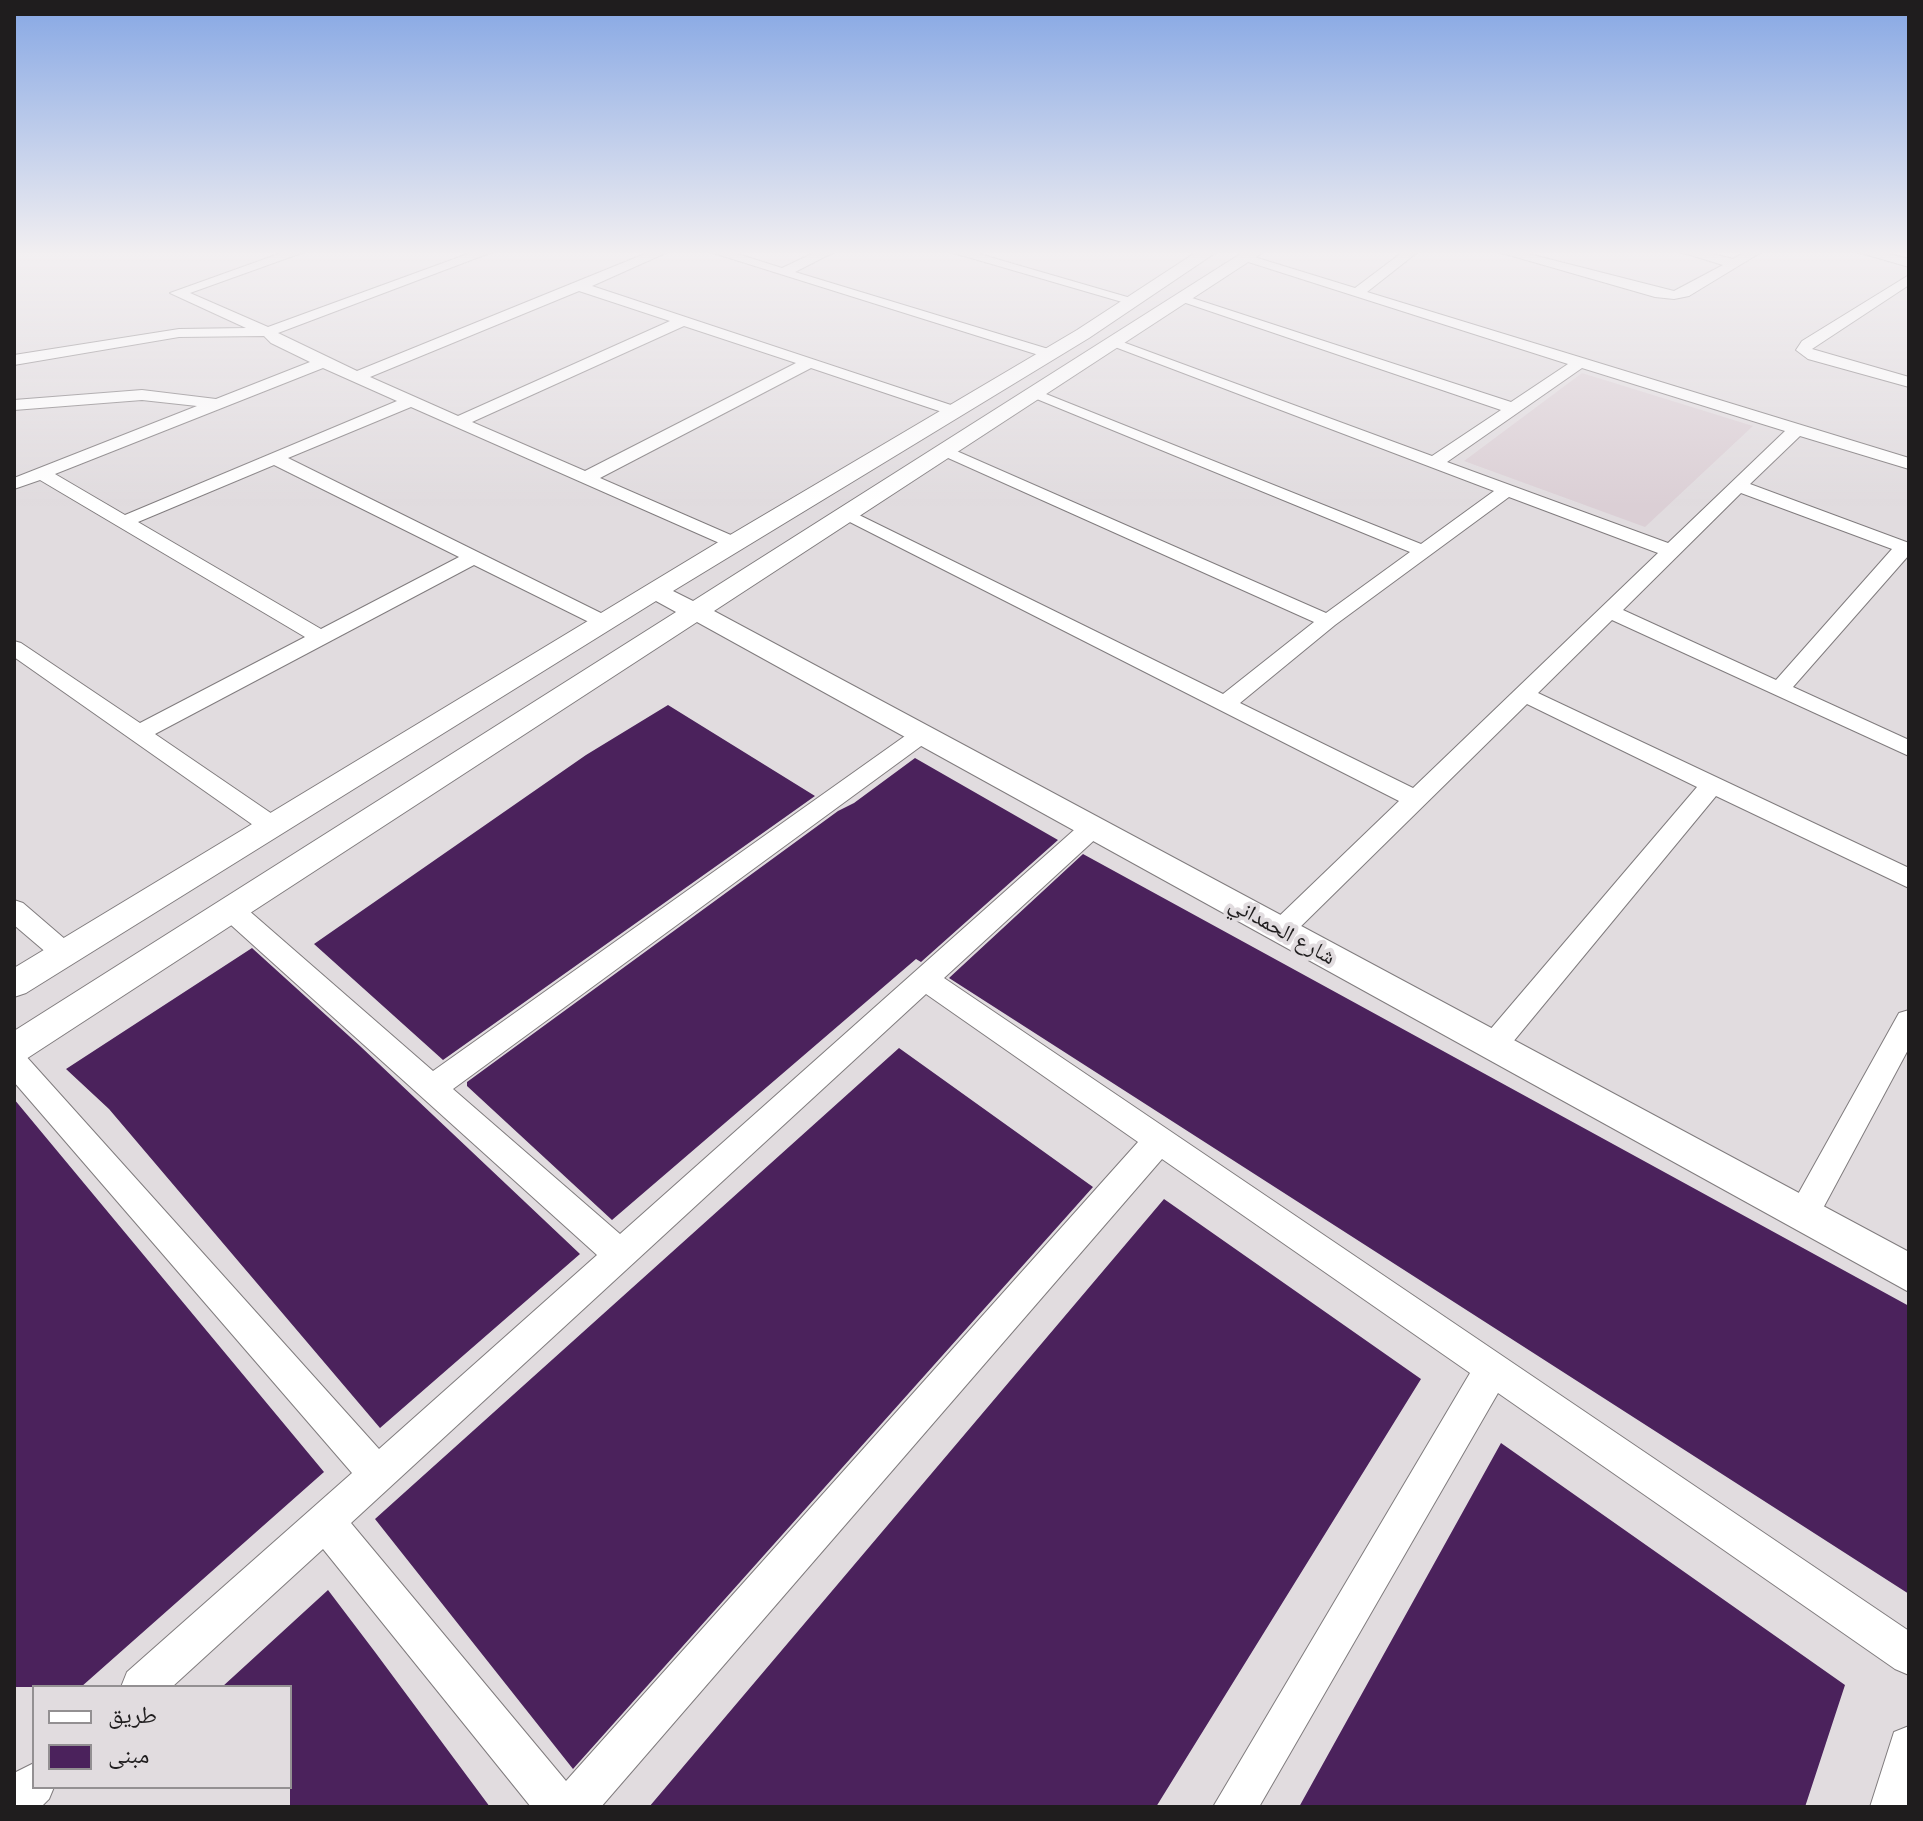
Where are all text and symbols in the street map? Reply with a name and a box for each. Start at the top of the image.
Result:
street label: شارع الحمداني [1224,891,1340,971]
legend [32,1685,292,1789]
text: طريق [108,1698,157,1730]
text: مبنى [108,1738,149,1770]

